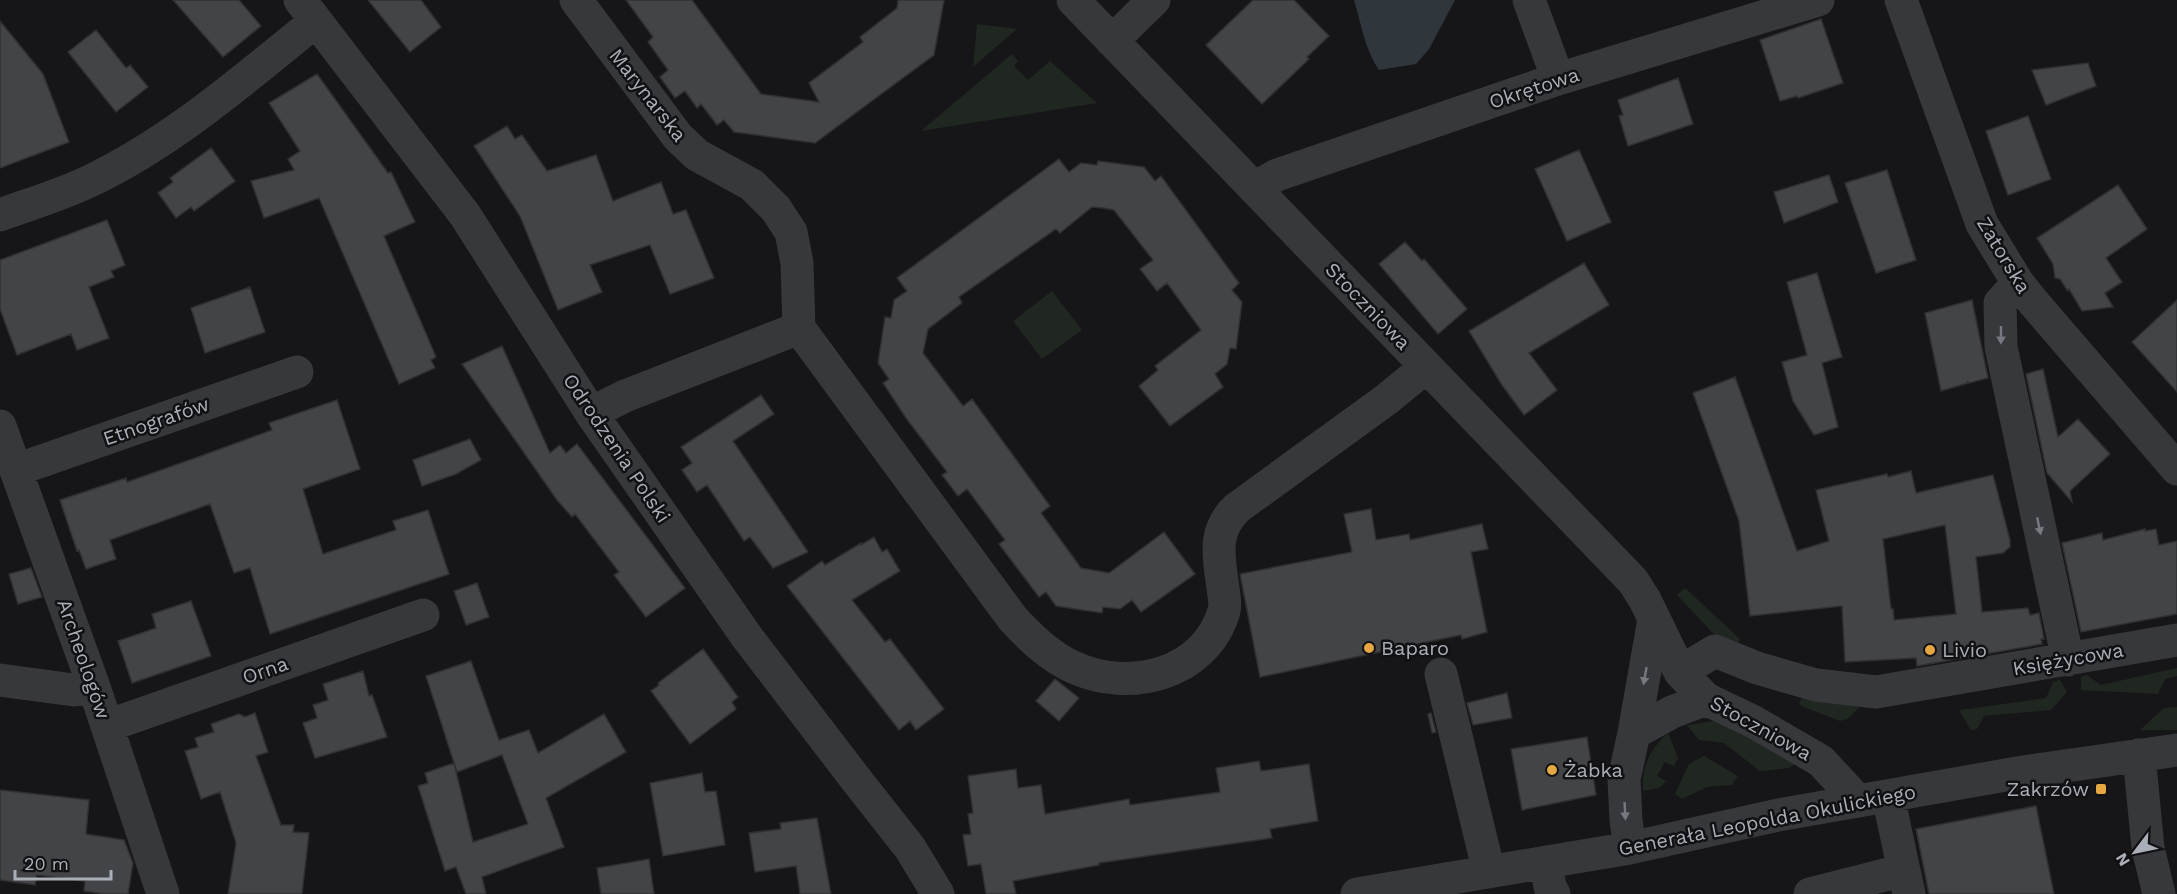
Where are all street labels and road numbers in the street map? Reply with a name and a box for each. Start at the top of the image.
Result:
street label: Marynarska [604,44,692,146]
street label: Okrętowa [1486,62,1582,114]
street label: Zatorska [1972,213,2036,297]
street label: Stoczniowa [1320,257,1416,355]
street label: Odrodzenia Polski [558,369,676,527]
street label: Etnografów [100,392,213,450]
street label: Archeologów [52,596,116,722]
street label: Księżycowa [2011,637,2125,681]
street label: Orna [239,651,291,689]
street label: Stoczniowa [1706,690,1816,766]
street label: Generała Leopolda Okulickiego [1616,779,1918,861]

